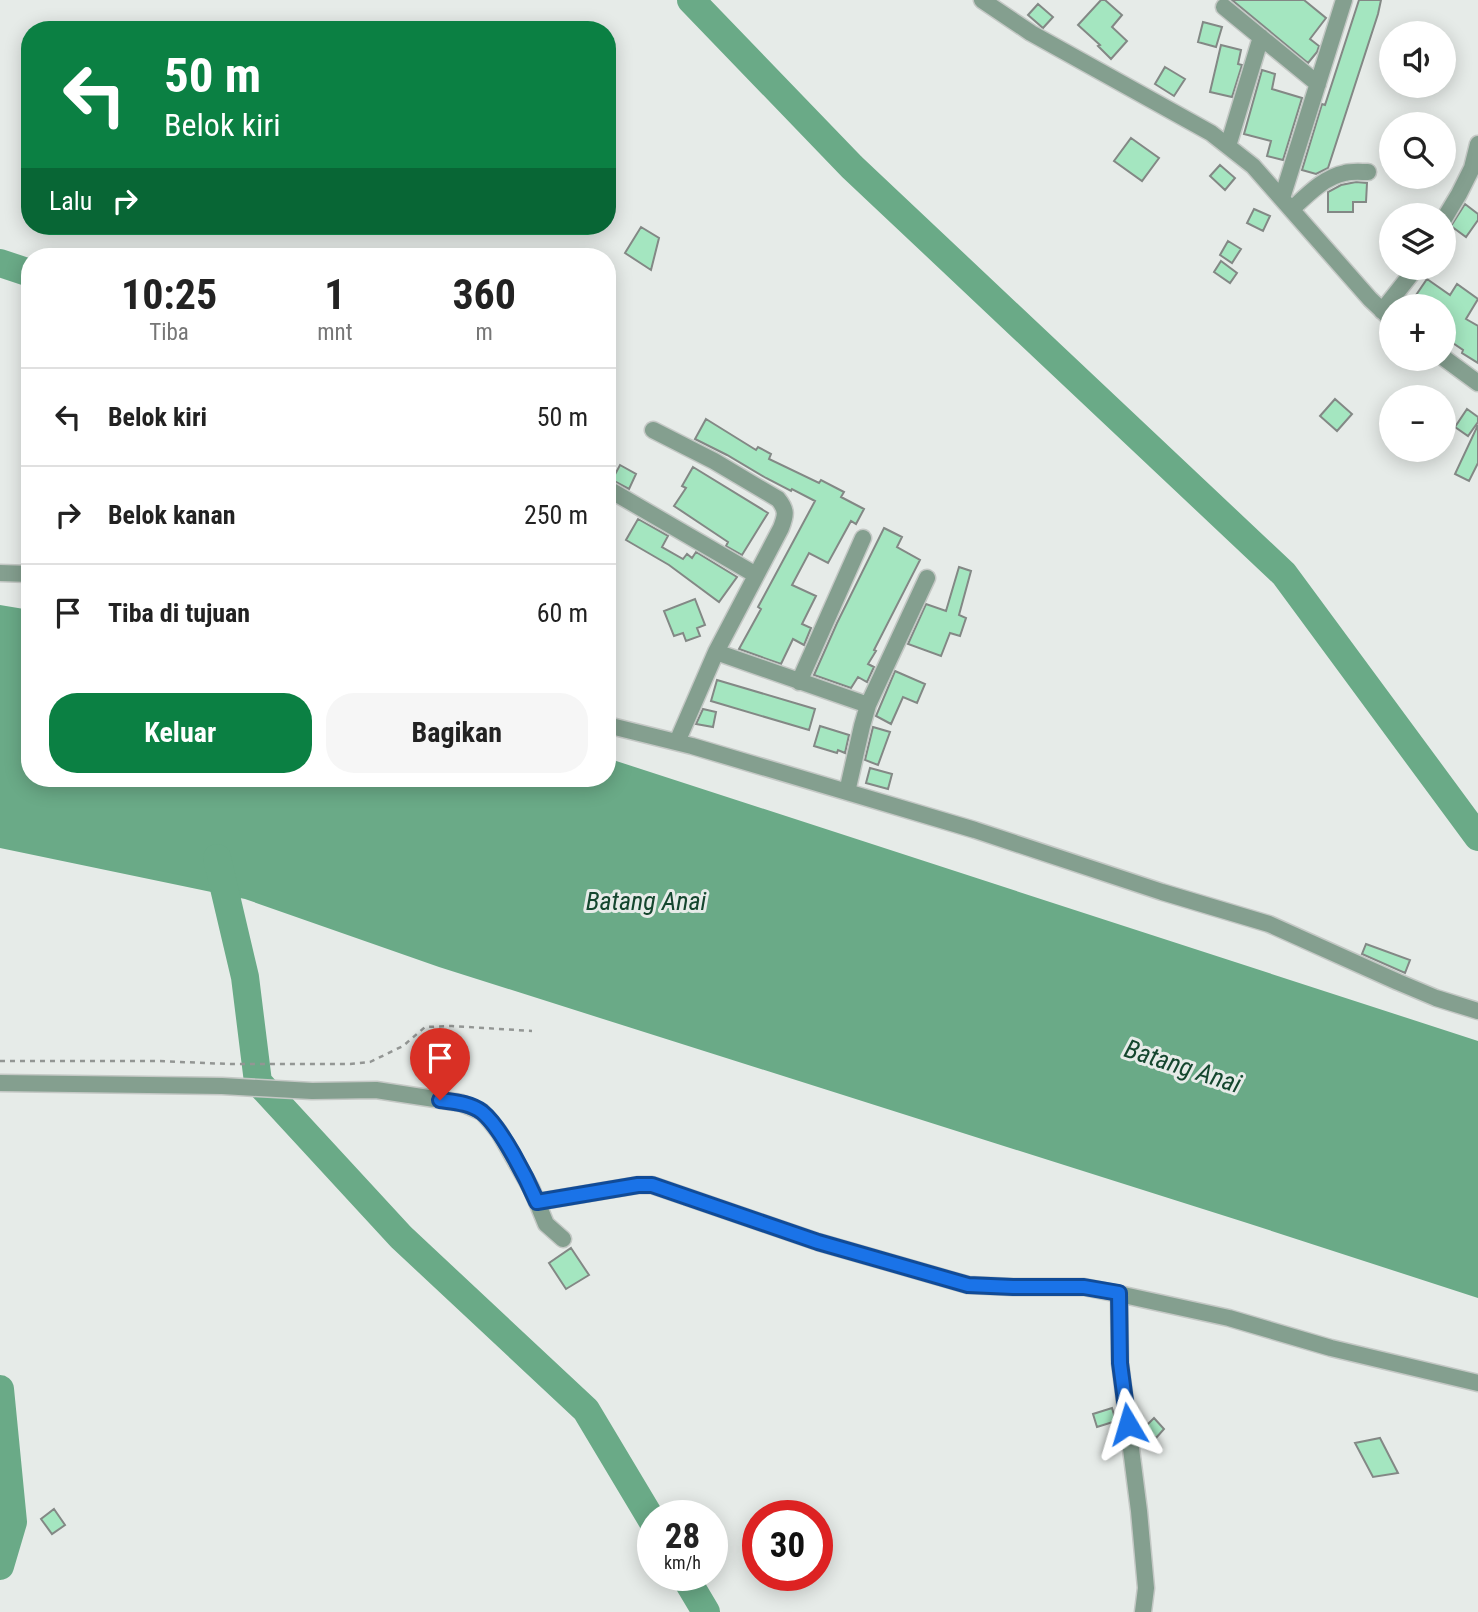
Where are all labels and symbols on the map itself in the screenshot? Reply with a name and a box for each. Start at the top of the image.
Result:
water label: Batang Anai [586,886,707,916]
pin [410,1028,470,1100]
water label: Batang Anai [1121,1033,1245,1099]
position arrow [1091,1387,1165,1461]
speed limit sign: 30 [742,1500,833,1591]

